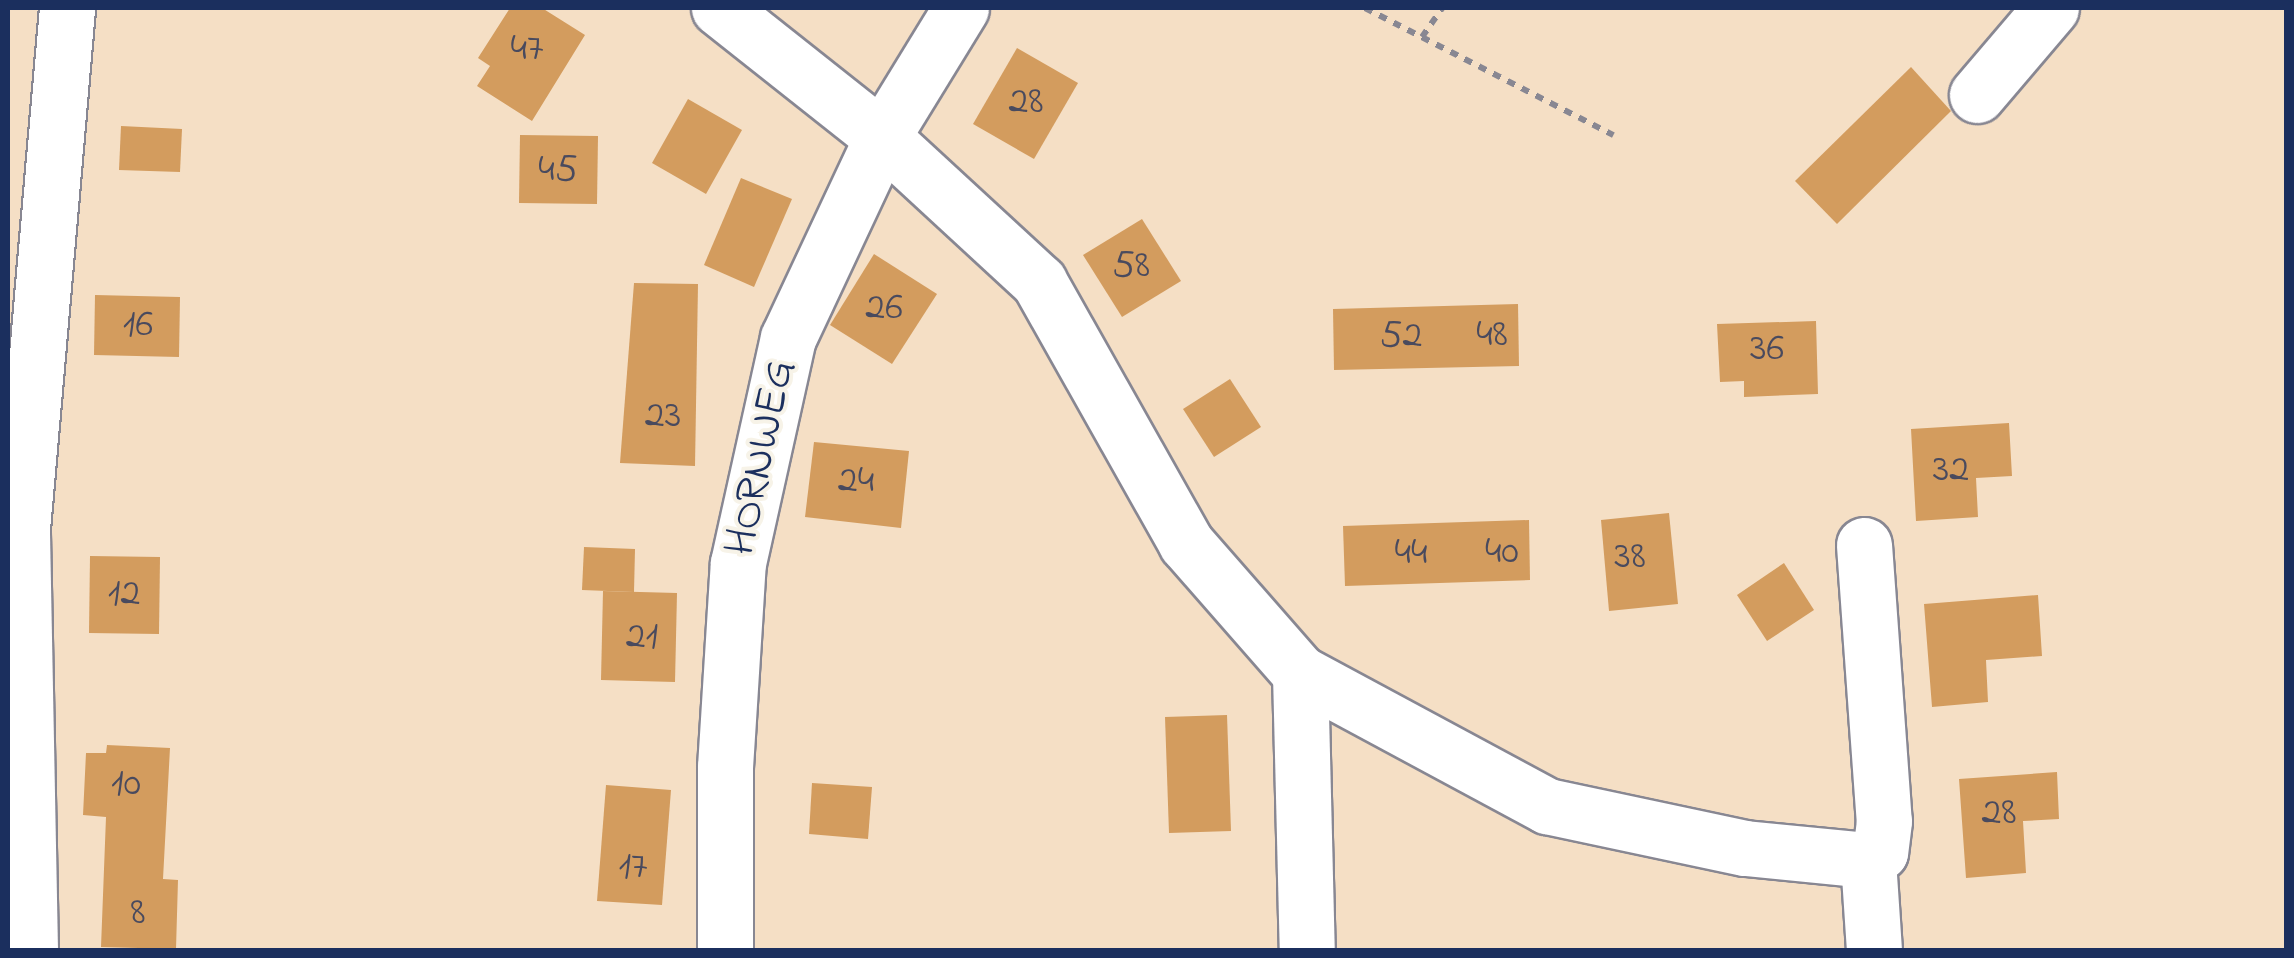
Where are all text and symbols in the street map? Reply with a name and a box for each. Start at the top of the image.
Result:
house number: 47 [511,26,543,74]
house number: 28 [1009,79,1043,127]
house number: 45 [538,147,578,195]
house number: 58 [1112,243,1150,291]
house number: 26 [865,285,903,333]
house number: 16 [123,302,153,350]
house number: 48 [1476,312,1508,360]
house number: 52 [1380,313,1422,361]
house number: 36 [1750,326,1784,374]
street label: HORNWEG [715,355,809,561]
house number: 23 [645,393,681,441]
house number: 32 [1933,447,1969,495]
house number: 24 [838,458,874,506]
house number: 40 [1485,529,1519,577]
house number: 44 [1395,530,1427,578]
house number: 38 [1614,534,1646,582]
house number: 12 [108,571,140,619]
house number: 21 [626,614,658,662]
house number: 10 [111,761,141,809]
house number: 28 [1982,790,2016,838]
house number: 17 [618,844,648,892]
house number: 8 [131,890,145,938]

